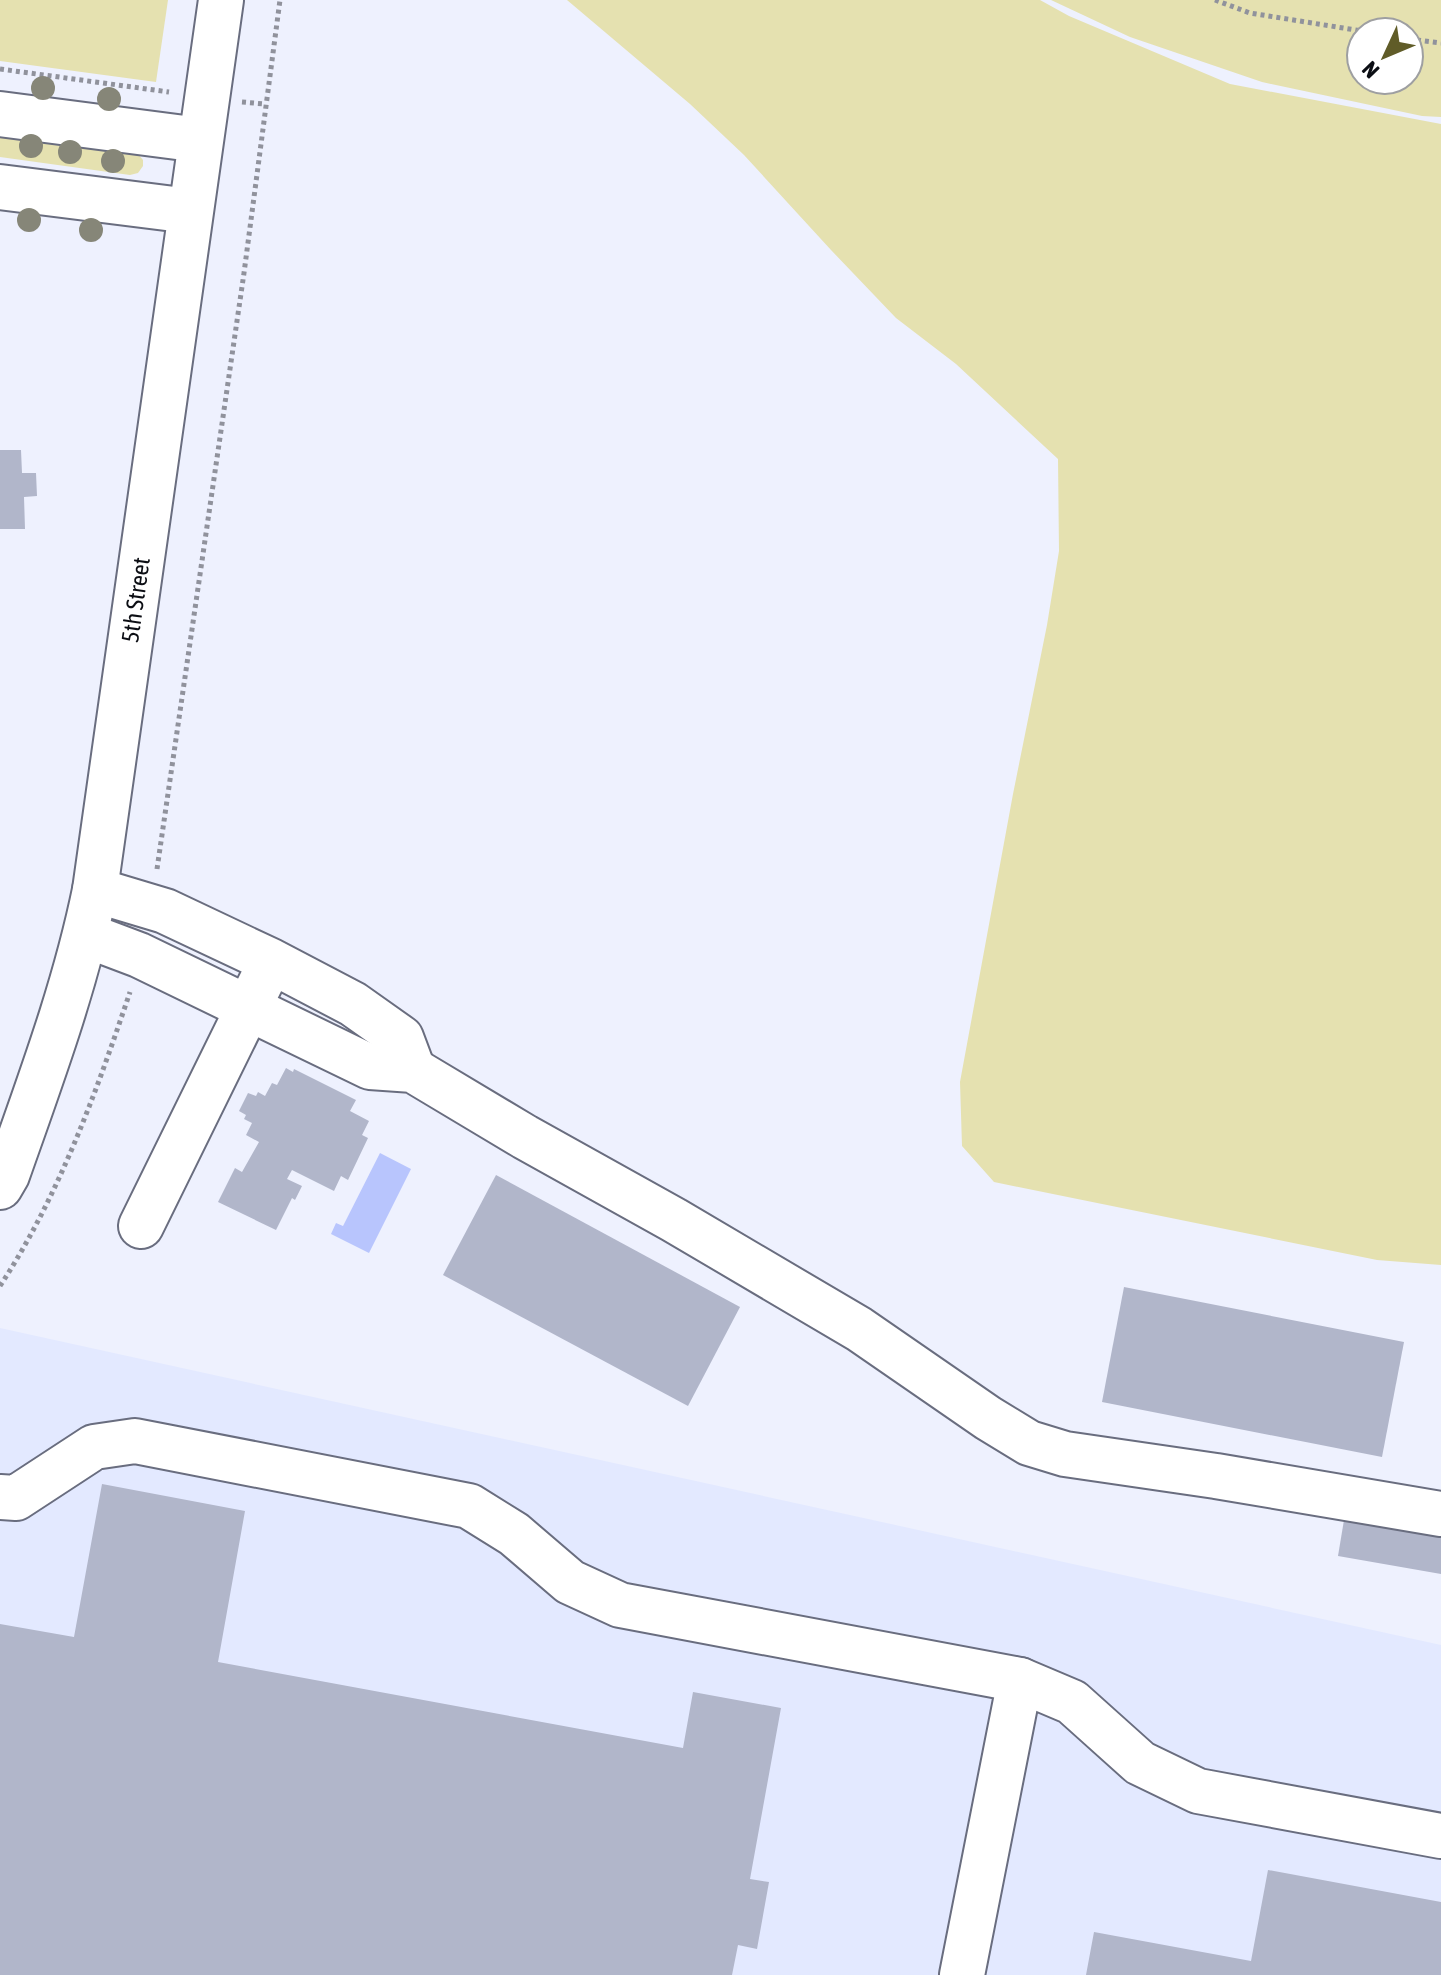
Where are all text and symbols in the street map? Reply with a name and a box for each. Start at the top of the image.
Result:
north arrow [1345,16,1425,96]
text: N [1357,56,1384,84]
street label: 5th Street [116,555,155,644]

